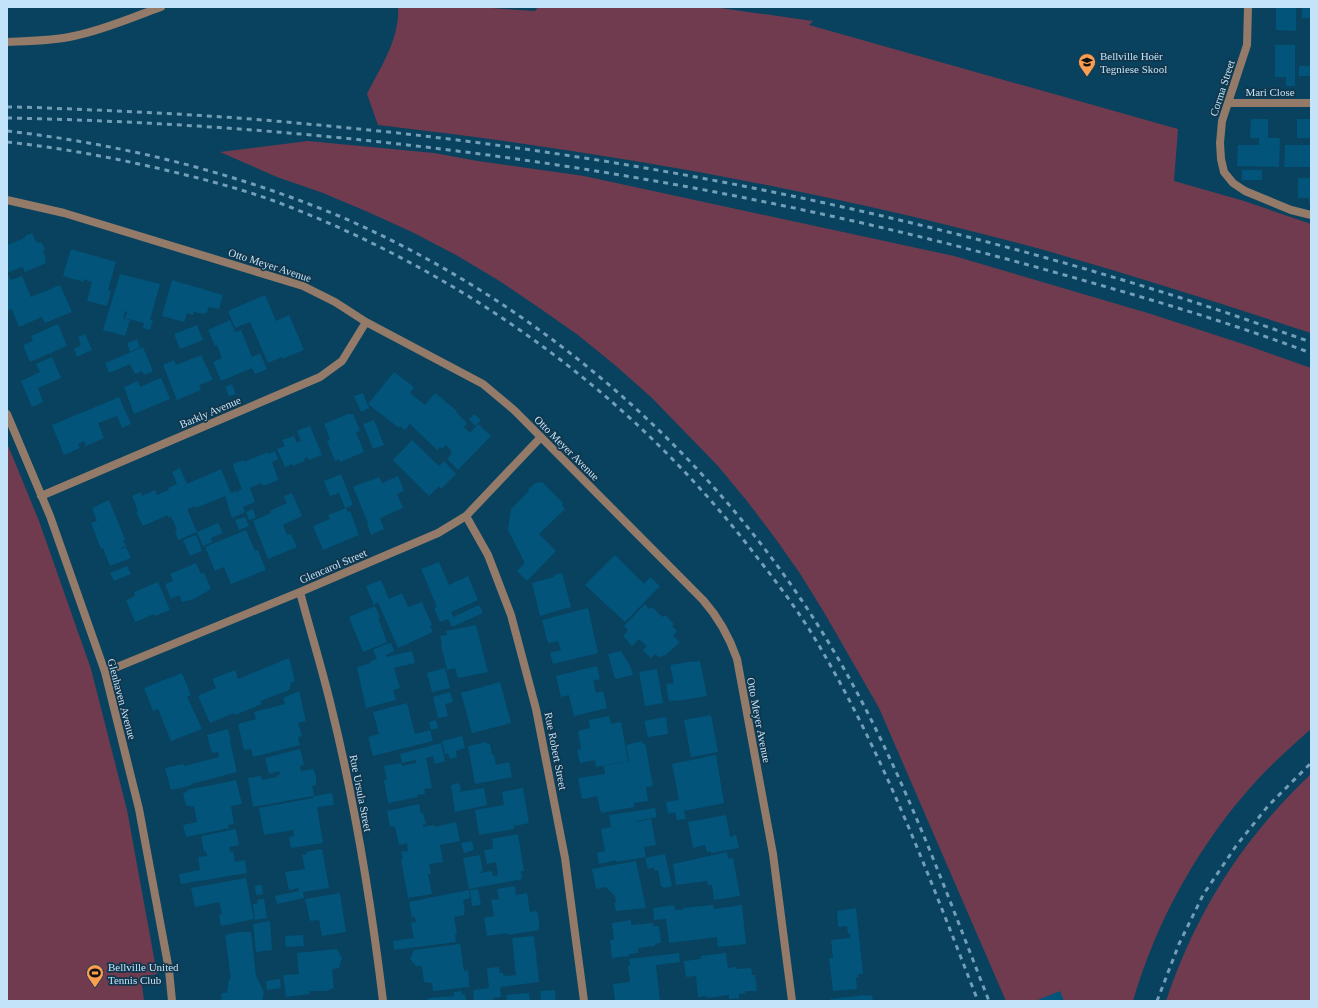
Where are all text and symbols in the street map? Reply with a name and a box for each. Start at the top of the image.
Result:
place label: Bellville Hoër Tegniese Skool [1100,50,1167,75]
school or university icon: Bellville Hoër Tegniese Skool [1077,52,1097,77]
street label: Corma Street [1207,58,1237,118]
street label: Mari Close [1245,86,1295,98]
street label: Otto Meyer Avenue [227,246,313,284]
street label: Barkly Avenue [178,394,243,430]
street label: Otto Meyer Avenue [532,413,602,483]
street label: Glencarol Street [298,546,368,586]
street label: Glenhaven Avenue [105,657,139,741]
street label: Otto Meyer Avenue [745,676,773,764]
street label: Rue Robert Street [543,711,569,791]
street label: Rue Ursula Street [348,753,374,833]
place label: Bellville United Tennis Club [108,961,179,986]
sports icon: Bellville United Tennis Club [85,963,105,988]

